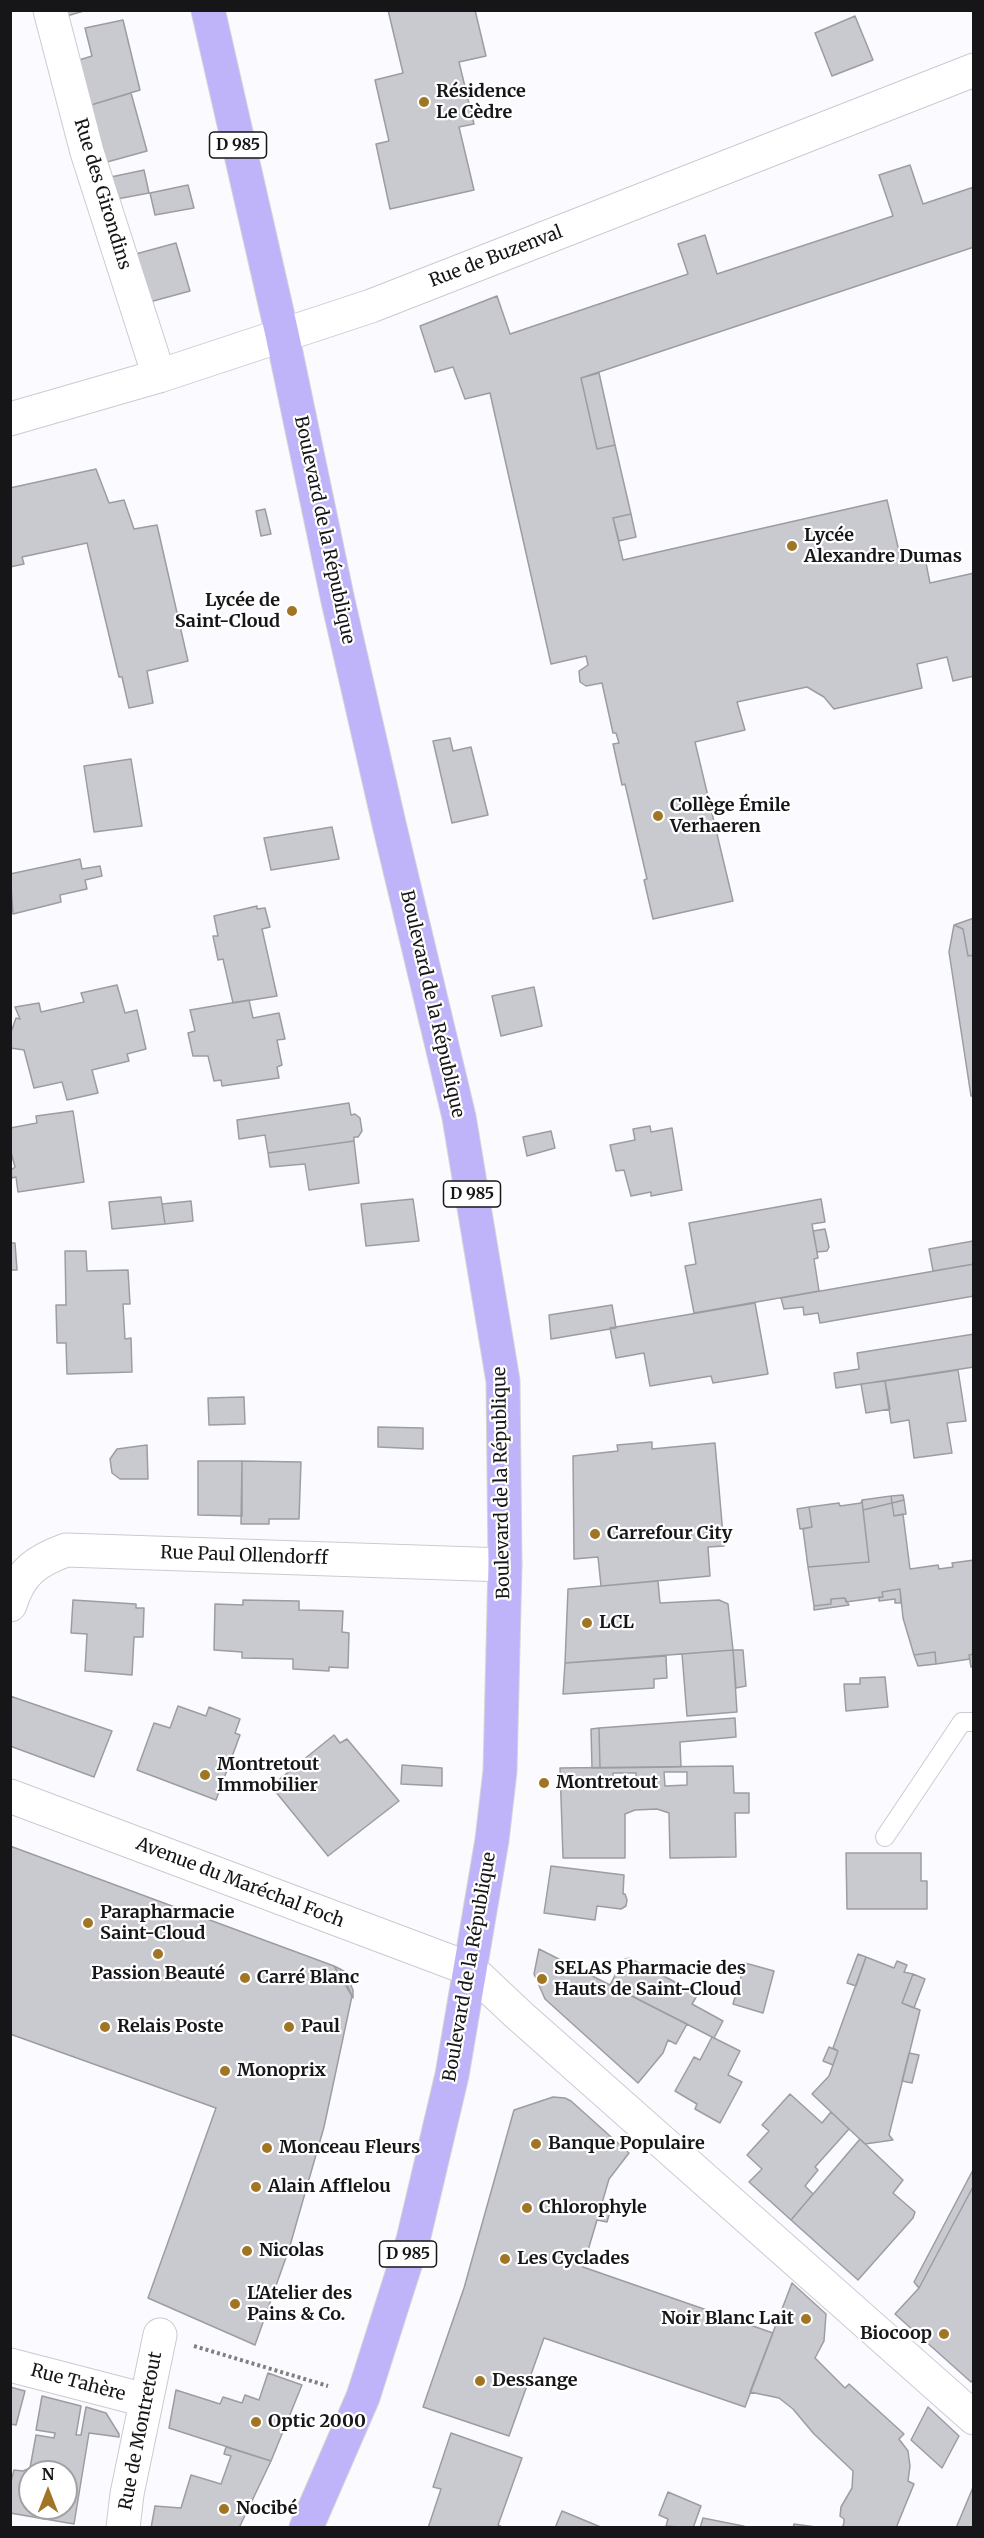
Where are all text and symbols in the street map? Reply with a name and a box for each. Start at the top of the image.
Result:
place label: Résidence Le Cèdre [436,81,526,124]
marker: Résidence Le Cèdre [417,95,431,109]
street label: Rue des Girondins [69,116,135,272]
road number: D 985 [210,132,266,158]
street label: Rue de Buzenval [426,222,566,292]
street label: Boulevard de la République [289,414,359,646]
place label: Lycée Alexandre Dumas [804,525,962,568]
marker: Lycée Alexandre Dumas [785,539,799,553]
place label: Lycée de Saint-Cloud [175,590,280,632]
marker: Lycée de Saint-Cloud [285,604,299,618]
place label: Collège Émile Verhaeren [670,795,790,838]
marker: Collège Émile Verhaeren [651,809,665,823]
street label: Boulevard de la République [395,888,469,1120]
road number: D 985 [444,1181,500,1207]
street label: Boulevard de la République [489,1366,515,1600]
place label: Carrefour City [607,1523,732,1545]
marker: Carrefour City [588,1527,602,1541]
street label: Rue Paul Ollendorff [160,1542,328,1570]
place label: LCL [599,1612,634,1634]
marker: LCL [580,1616,594,1630]
place label: Montretout Immobilier [217,1754,319,1796]
marker: Montretout Immobilier [198,1768,212,1782]
place label: Montretout [556,1772,658,1794]
marker: Montretout [537,1776,551,1790]
street label: Avenue du Maréchal Foch [133,1833,347,1933]
street label: Boulevard de la République [439,1850,501,2084]
place label: Parapharmacie Saint-Cloud [100,1902,234,1944]
marker: Parapharmacie Saint-Cloud [81,1916,95,1930]
marker: Passion Beauté [151,1947,165,1961]
place label: SELAS Pharmacie des Hauts de Saint-Cloud [554,1958,746,2000]
place label: Passion Beauté [91,1963,225,1985]
place label: Carré Blanc [257,1967,359,1989]
marker: Carré Blanc [238,1971,252,1985]
marker: SELAS Pharmacie des Hauts de Saint-Cloud [535,1972,549,1986]
place label: Relais Poste [117,2016,223,2038]
place label: Paul [301,2016,340,2038]
marker: Relais Poste [98,2020,112,2034]
marker: Paul [282,2020,296,2034]
place label: Monoprix [237,2060,326,2082]
marker: Monoprix [218,2064,232,2078]
place label: Banque Populaire [548,2133,705,2155]
place label: Monceau Fleurs [279,2137,420,2159]
marker: Banque Populaire [529,2137,543,2151]
marker: Monceau Fleurs [260,2141,274,2155]
place label: Alain Afflelou [268,2176,391,2198]
marker: Alain Afflelou [249,2180,263,2194]
place label: Chlorophyle [539,2197,647,2219]
marker: Chlorophyle [520,2201,534,2215]
place label: Nicolas [259,2240,324,2262]
road number: D 985 [380,2241,436,2267]
marker: Nicolas [240,2244,254,2258]
place label: Les Cyclades [517,2248,629,2270]
marker: Les Cyclades [498,2252,512,2266]
place label: L'Atelier des Pains & Co. [247,2283,352,2326]
marker: L'Atelier des Pains & Co. [228,2297,242,2311]
place label: Noir Blanc Lait [661,2308,794,2330]
marker: Noir Blanc Lait [799,2312,813,2326]
place label: Biocoop [860,2323,932,2345]
marker: Biocoop [937,2327,951,2341]
street label: Rue de Montretout [115,2350,167,2512]
street label: Rue Tahère [28,2360,128,2406]
place label: Dessange [492,2370,577,2392]
marker: Dessange [473,2374,487,2388]
place label: Optic 2000 [268,2411,366,2433]
marker: Optic 2000 [249,2415,263,2429]
north arrow [18,2460,78,2520]
text: N [42,2464,54,2484]
place label: Nocibé [236,2498,298,2520]
marker: Nocibé [217,2502,231,2516]

